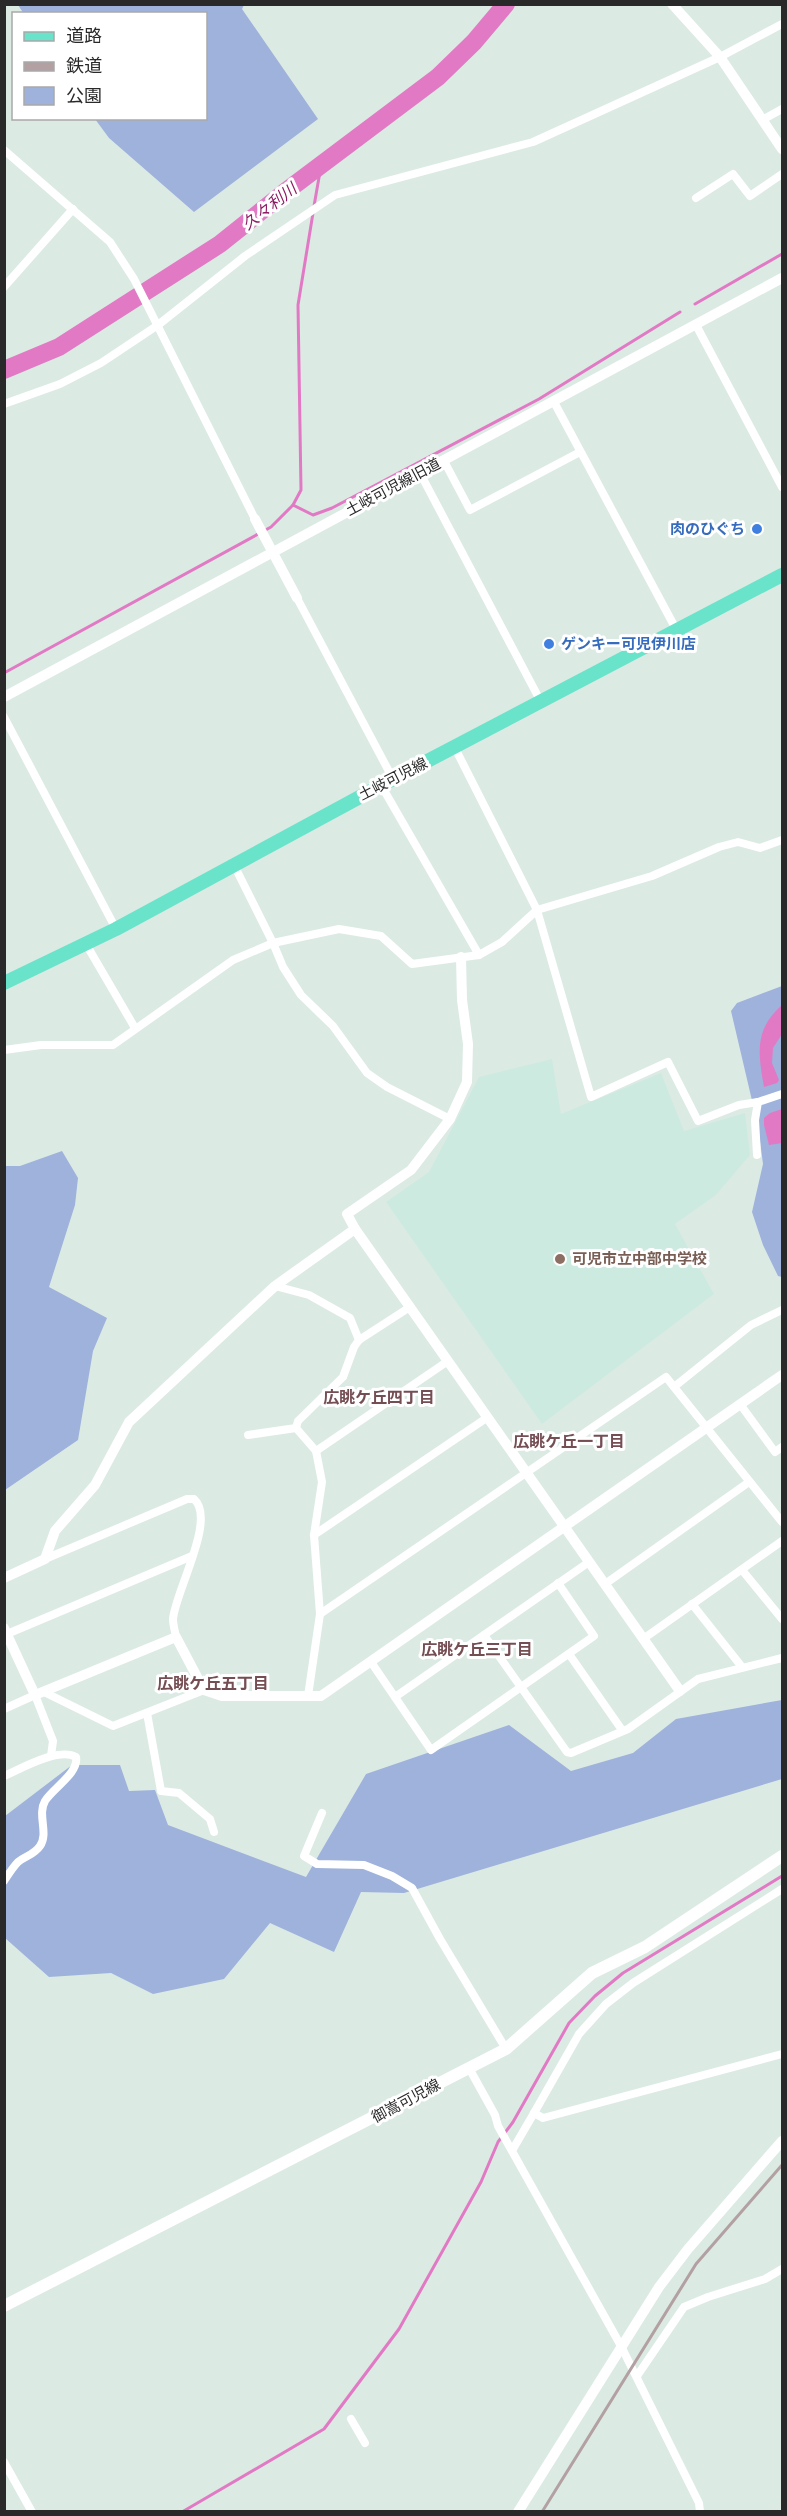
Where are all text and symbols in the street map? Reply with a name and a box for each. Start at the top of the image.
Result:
legend [12,12,207,120]
text: 道路 [66,22,102,49]
text: 鉄道 [66,52,102,79]
text: 公園 [66,82,102,109]
water label: 久々利川 [236,176,303,235]
street label: 土岐可児線旧道 [341,452,445,521]
place label: 肉のひぐち [670,517,745,540]
marker: 肉のひぐち [750,522,764,536]
place label: ゲンキー可児伊川店 [561,632,696,655]
marker: ゲンキー可児伊川店 [542,637,556,651]
street label: 土岐可児線 [354,751,431,806]
place label: 可児市立中部中学校 [572,1247,707,1270]
marker: 可児市立中部中学校 [553,1252,567,1266]
district label: 広眺ケ丘四丁目 [323,1385,435,1409]
district label: 広眺ケ丘一丁目 [513,1429,625,1453]
district label: 広眺ケ丘三丁目 [421,1637,533,1661]
district label: 広眺ケ丘五丁目 [157,1671,269,1695]
street label: 御嵩可児線 [367,2073,444,2128]

